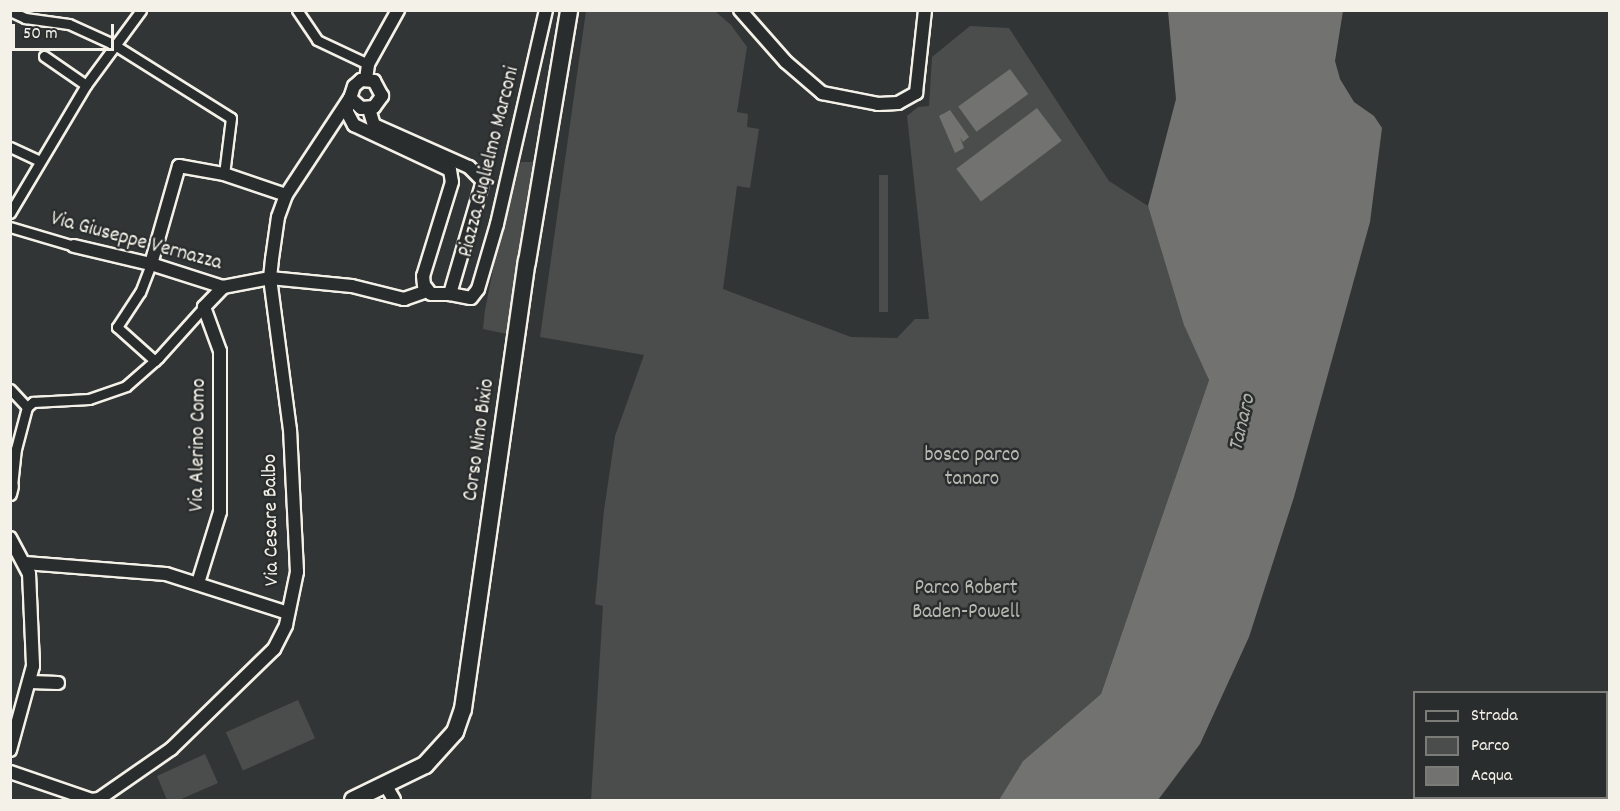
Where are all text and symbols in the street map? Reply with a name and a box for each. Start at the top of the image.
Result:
scale bar [15,12,117,50]
text: 50 m [23,22,58,47]
street label: Piazza Guglielmo Marconi [454,64,526,260]
street label: Via Giuseppe Vernazza [48,207,224,277]
street label: Corso Nino Bixio [459,377,501,503]
street label: Via Alerino Como [185,378,213,512]
water label: Tanaro [1224,392,1262,454]
park label: bosco parco tanaro [925,443,1019,493]
street label: Via Cesare Balbo [258,454,286,586]
park label: Parco Robert Baden-Powell [912,576,1020,626]
legend [1413,691,1608,799]
text: Strada [1471,704,1518,729]
text: Parco [1471,734,1510,759]
text: Acqua [1471,764,1512,789]

